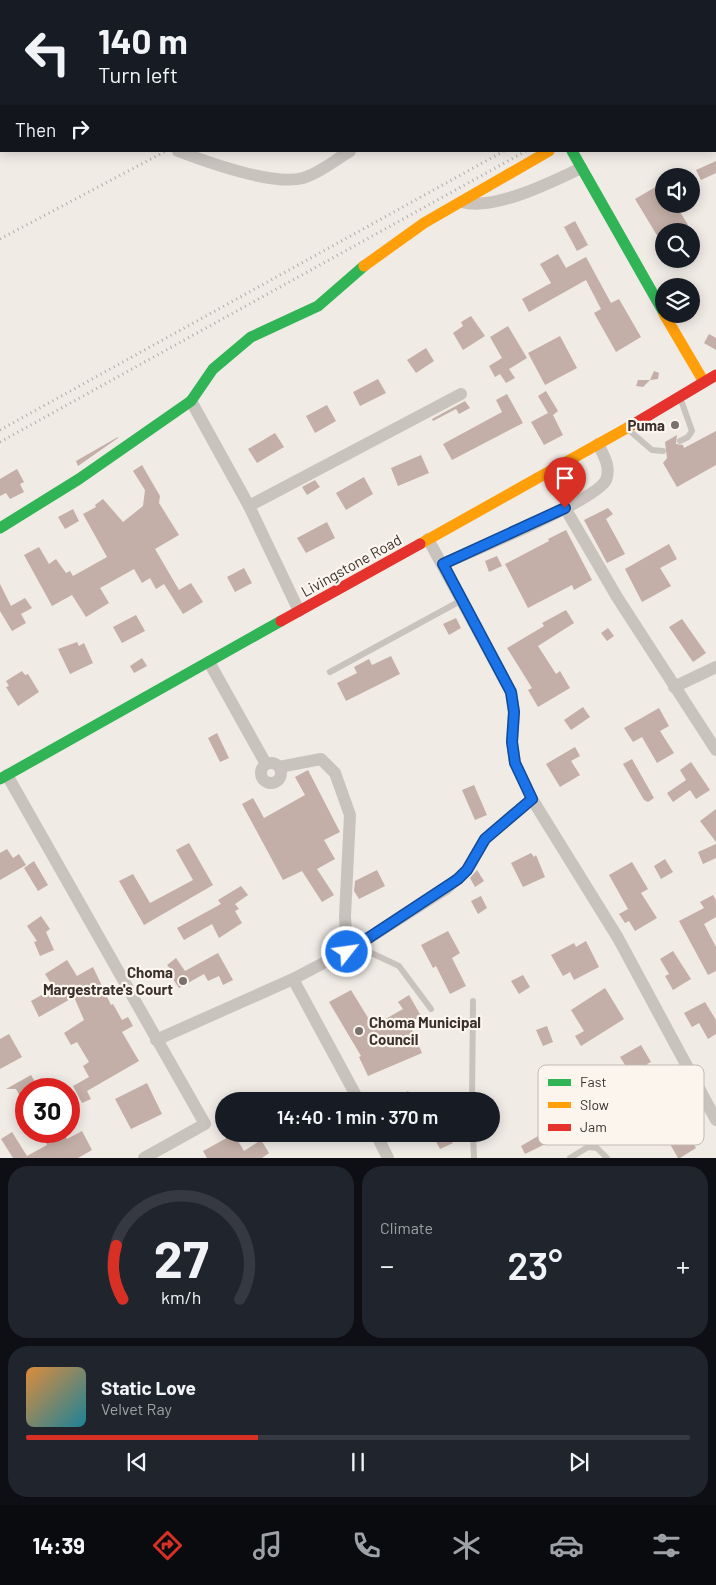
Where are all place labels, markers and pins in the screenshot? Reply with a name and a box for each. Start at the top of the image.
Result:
place label: Puma [627,416,665,434]
marker: Puma [669,419,681,431]
pin [544,457,586,508]
place label: Choma Margestrate's Court [43,963,173,998]
marker: Choma Margestrate's Court [177,975,189,987]
place label: Choma Municipal Council [369,1013,481,1048]
marker: Choma Municipal Council [353,1025,365,1037]

